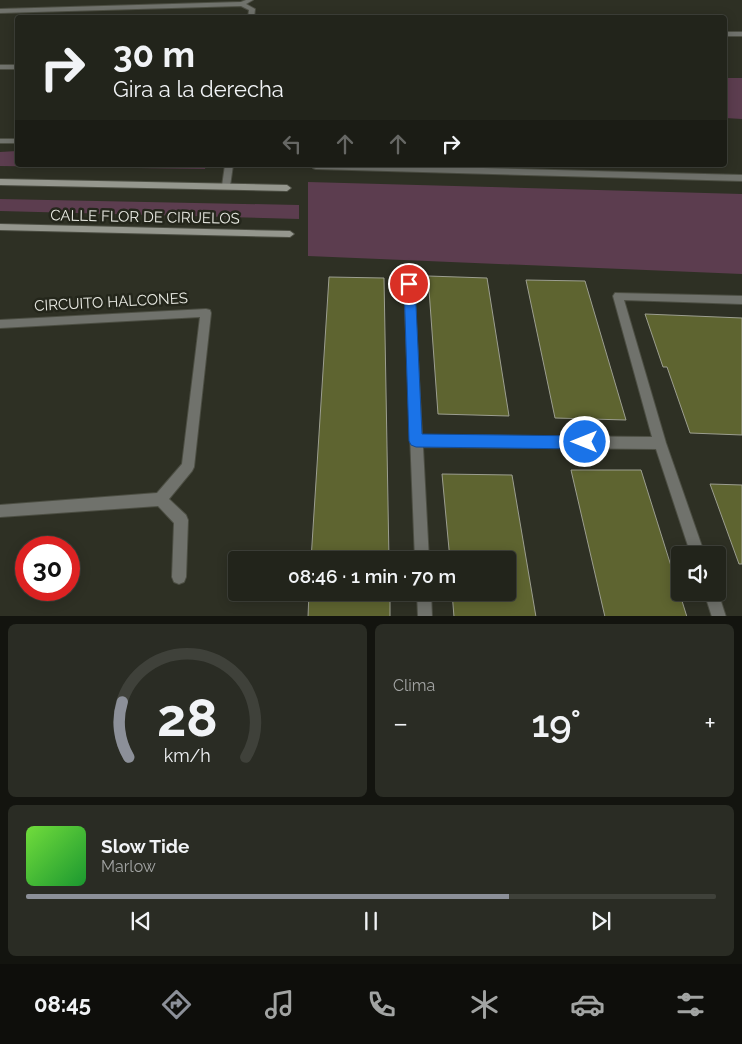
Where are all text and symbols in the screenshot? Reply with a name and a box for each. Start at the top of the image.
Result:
text: 30 m [113,34,195,75]
icon: right [30,35,95,100]
text: Gira a la derecha [113,76,284,102]
icon: left [278,130,306,158]
icon: ahead [331,130,359,158]
icon: ahead [384,130,412,158]
icon: right [437,130,465,158]
street label: CALLE FLOR DE CIRUELOS [50,206,240,228]
pin [388,263,430,305]
icon: arrive [395,270,423,298]
street label: CIRCUITO HALCONES [34,289,188,315]
position arrow [558,415,610,467]
speed limit sign: 30 [15,536,80,601]
map controls [671,546,726,601]
button: sound [671,546,726,601]
text: 08:46 · 1 min · 70 m [288,565,456,587]
text: Clima [393,676,435,695]
text: 28 [157,687,218,748]
text: 19° [531,701,581,746]
text: − [393,707,408,740]
text: + [704,707,716,740]
text: km/h [164,745,211,766]
text: Slow Tide [101,835,190,857]
text: Marlow [101,857,156,876]
icon: previous [127,907,155,935]
icon: pause [357,907,385,935]
icon: next [587,907,615,935]
icon: directions [159,987,194,1022]
icon: music [262,987,297,1022]
icon: phone [364,987,399,1022]
icon: climate [467,987,502,1022]
icon: car [570,987,605,1022]
icon: filters [673,987,708,1022]
text: 08:45 [34,991,91,1017]

